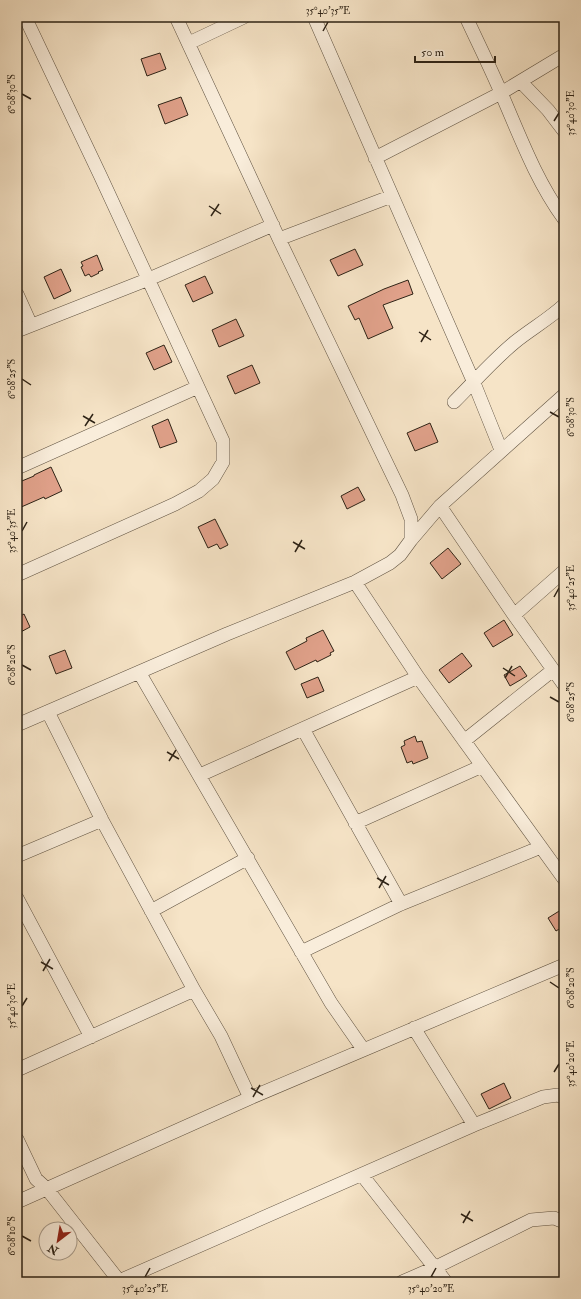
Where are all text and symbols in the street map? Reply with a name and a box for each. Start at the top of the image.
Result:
text: 35°40'35"E [306,5,350,17]
scale bar [415,38,495,64]
text: 50 m [421,45,445,60]
text: 6°08'30"S [6,74,18,114]
text: 35°40'30"E [565,90,577,136]
text: 6°08'25"S [6,359,18,399]
text: 6°08'30"S [565,397,577,437]
text: 35°40'35"E [6,509,18,553]
text: 35°40'25"E [565,565,577,611]
text: 6°08'20"S [6,644,18,686]
text: 6°08'25"S [565,682,577,722]
text: 6°08'20"S [565,967,577,1009]
text: 35°40'30"E [6,983,18,1029]
text: 35°40'20"E [565,1041,577,1087]
text: 6°08'10"S [6,1216,18,1256]
north arrow [38,1221,78,1261]
text: N [45,1240,62,1258]
text: 35°40'25"E [122,1283,168,1295]
text: 35°40'20"E [408,1283,454,1295]

